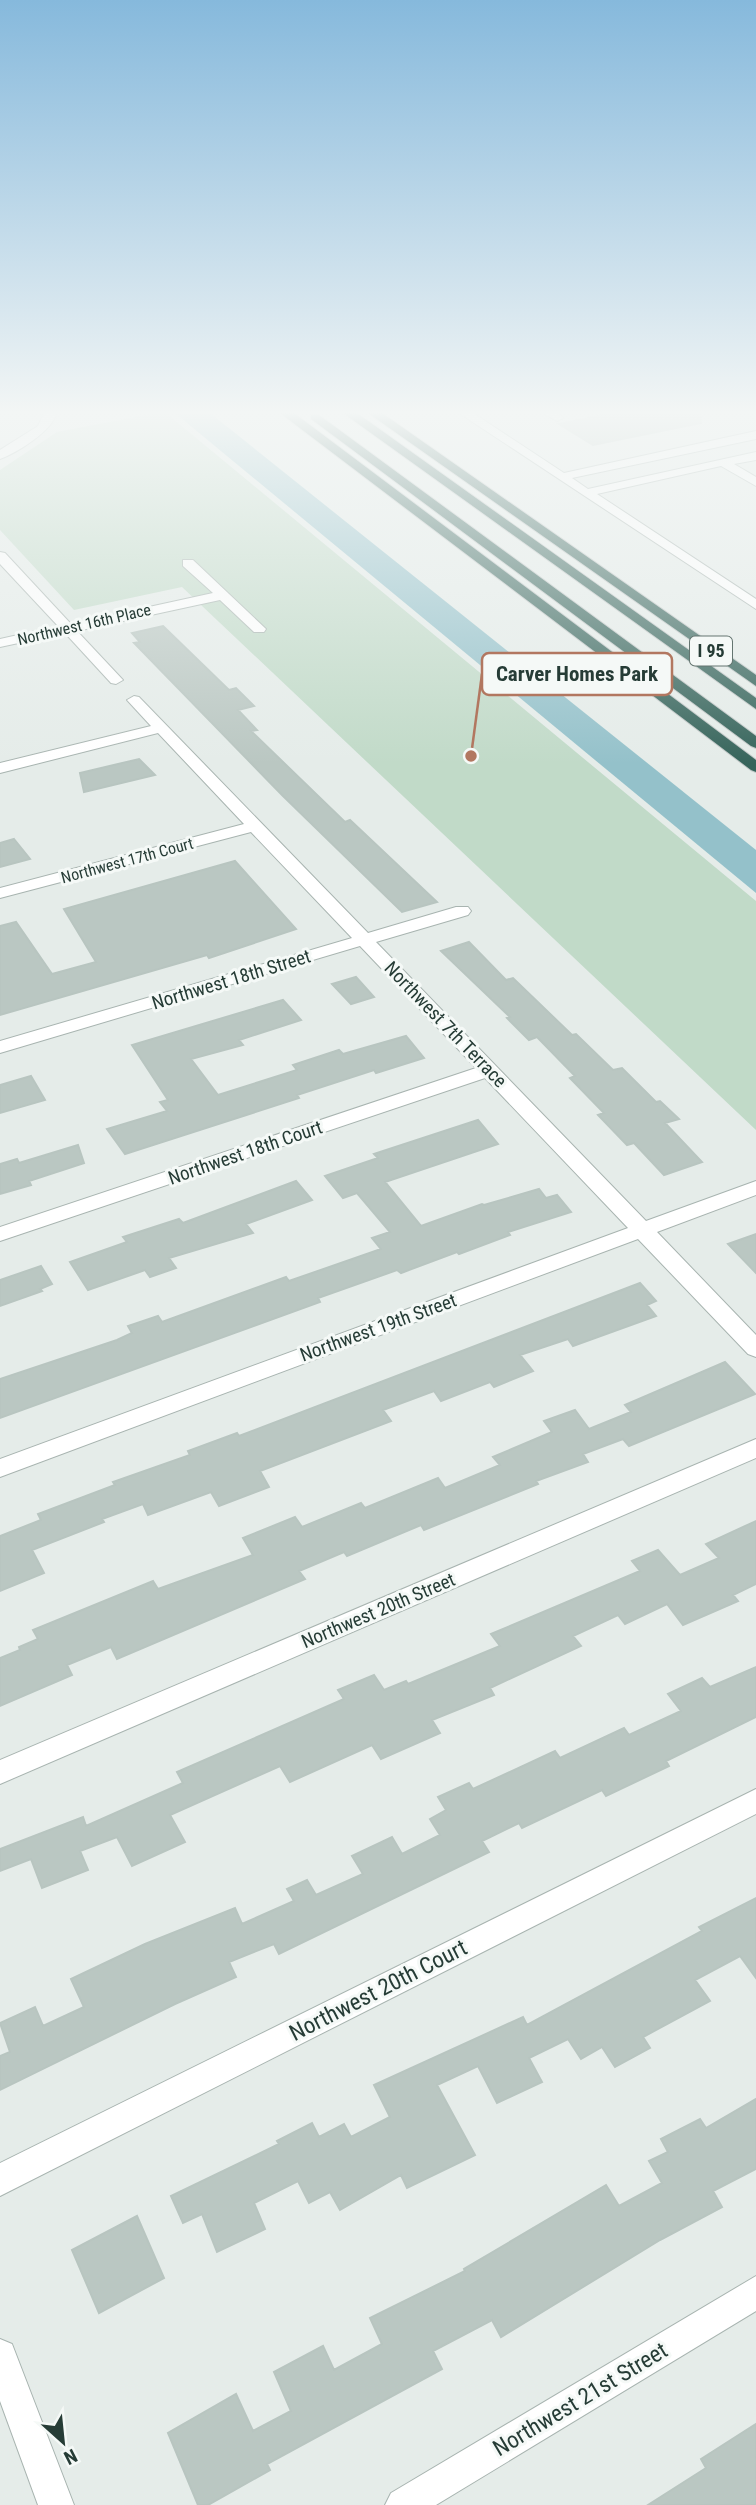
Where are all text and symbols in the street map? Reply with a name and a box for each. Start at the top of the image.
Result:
street label: Northwest 16th Place [16,600,153,649]
road number: I 95 [690,636,732,666]
callout: Carver Homes Park [482,653,672,695]
text: Carver Homes Park [496,662,659,686]
street label: Northwest 17th Court [59,834,196,887]
street label: Northwest 18th Street [149,944,313,1015]
street label: Northwest 7th Terrace [380,957,512,1092]
street label: Northwest 18th Court [165,1115,325,1190]
street label: Northwest 19th Street [297,1288,459,1366]
street label: Northwest 20th Street [298,1568,458,1653]
street label: Northwest 20th Court [285,1934,471,2047]
street label: Northwest 21st Street [488,2337,672,2462]
north arrow [28,2407,98,2477]
text: N [60,2444,81,2470]

